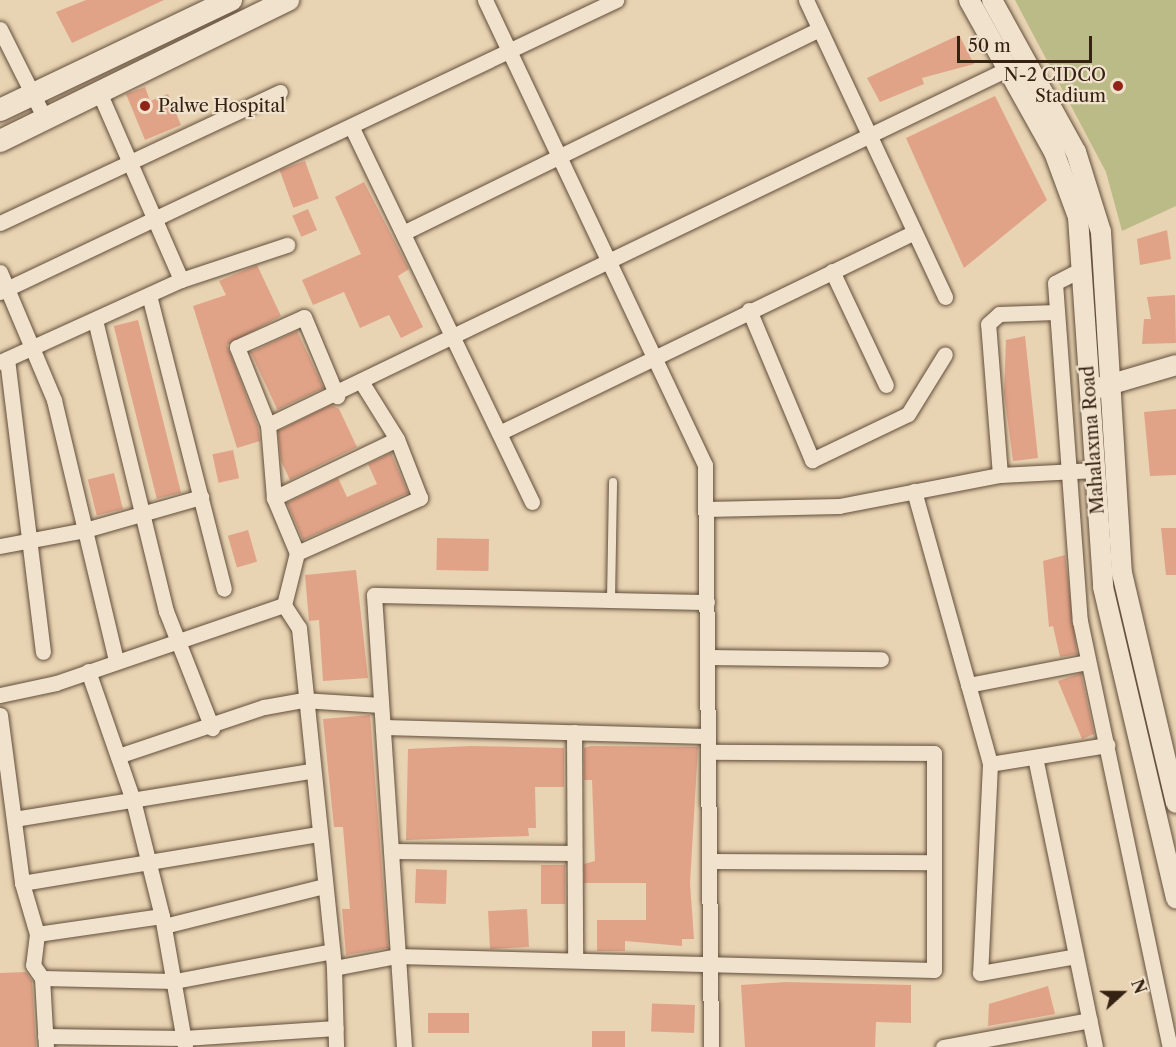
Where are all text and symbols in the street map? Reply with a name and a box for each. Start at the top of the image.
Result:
scale bar [960,24,1095,62]
text: 50 m [968,35,1011,57]
place label: N-2 CIDCO Stadium [1004,65,1106,107]
marker: N-2 CIDCO Stadium [1111,79,1125,93]
place label: Palwe Hospital [158,95,285,117]
marker: Palwe Hospital [136,97,154,115]
street label: Mahalaxma Road [1077,365,1109,515]
north arrow [1092,963,1152,1023]
text: N [1127,976,1151,997]

